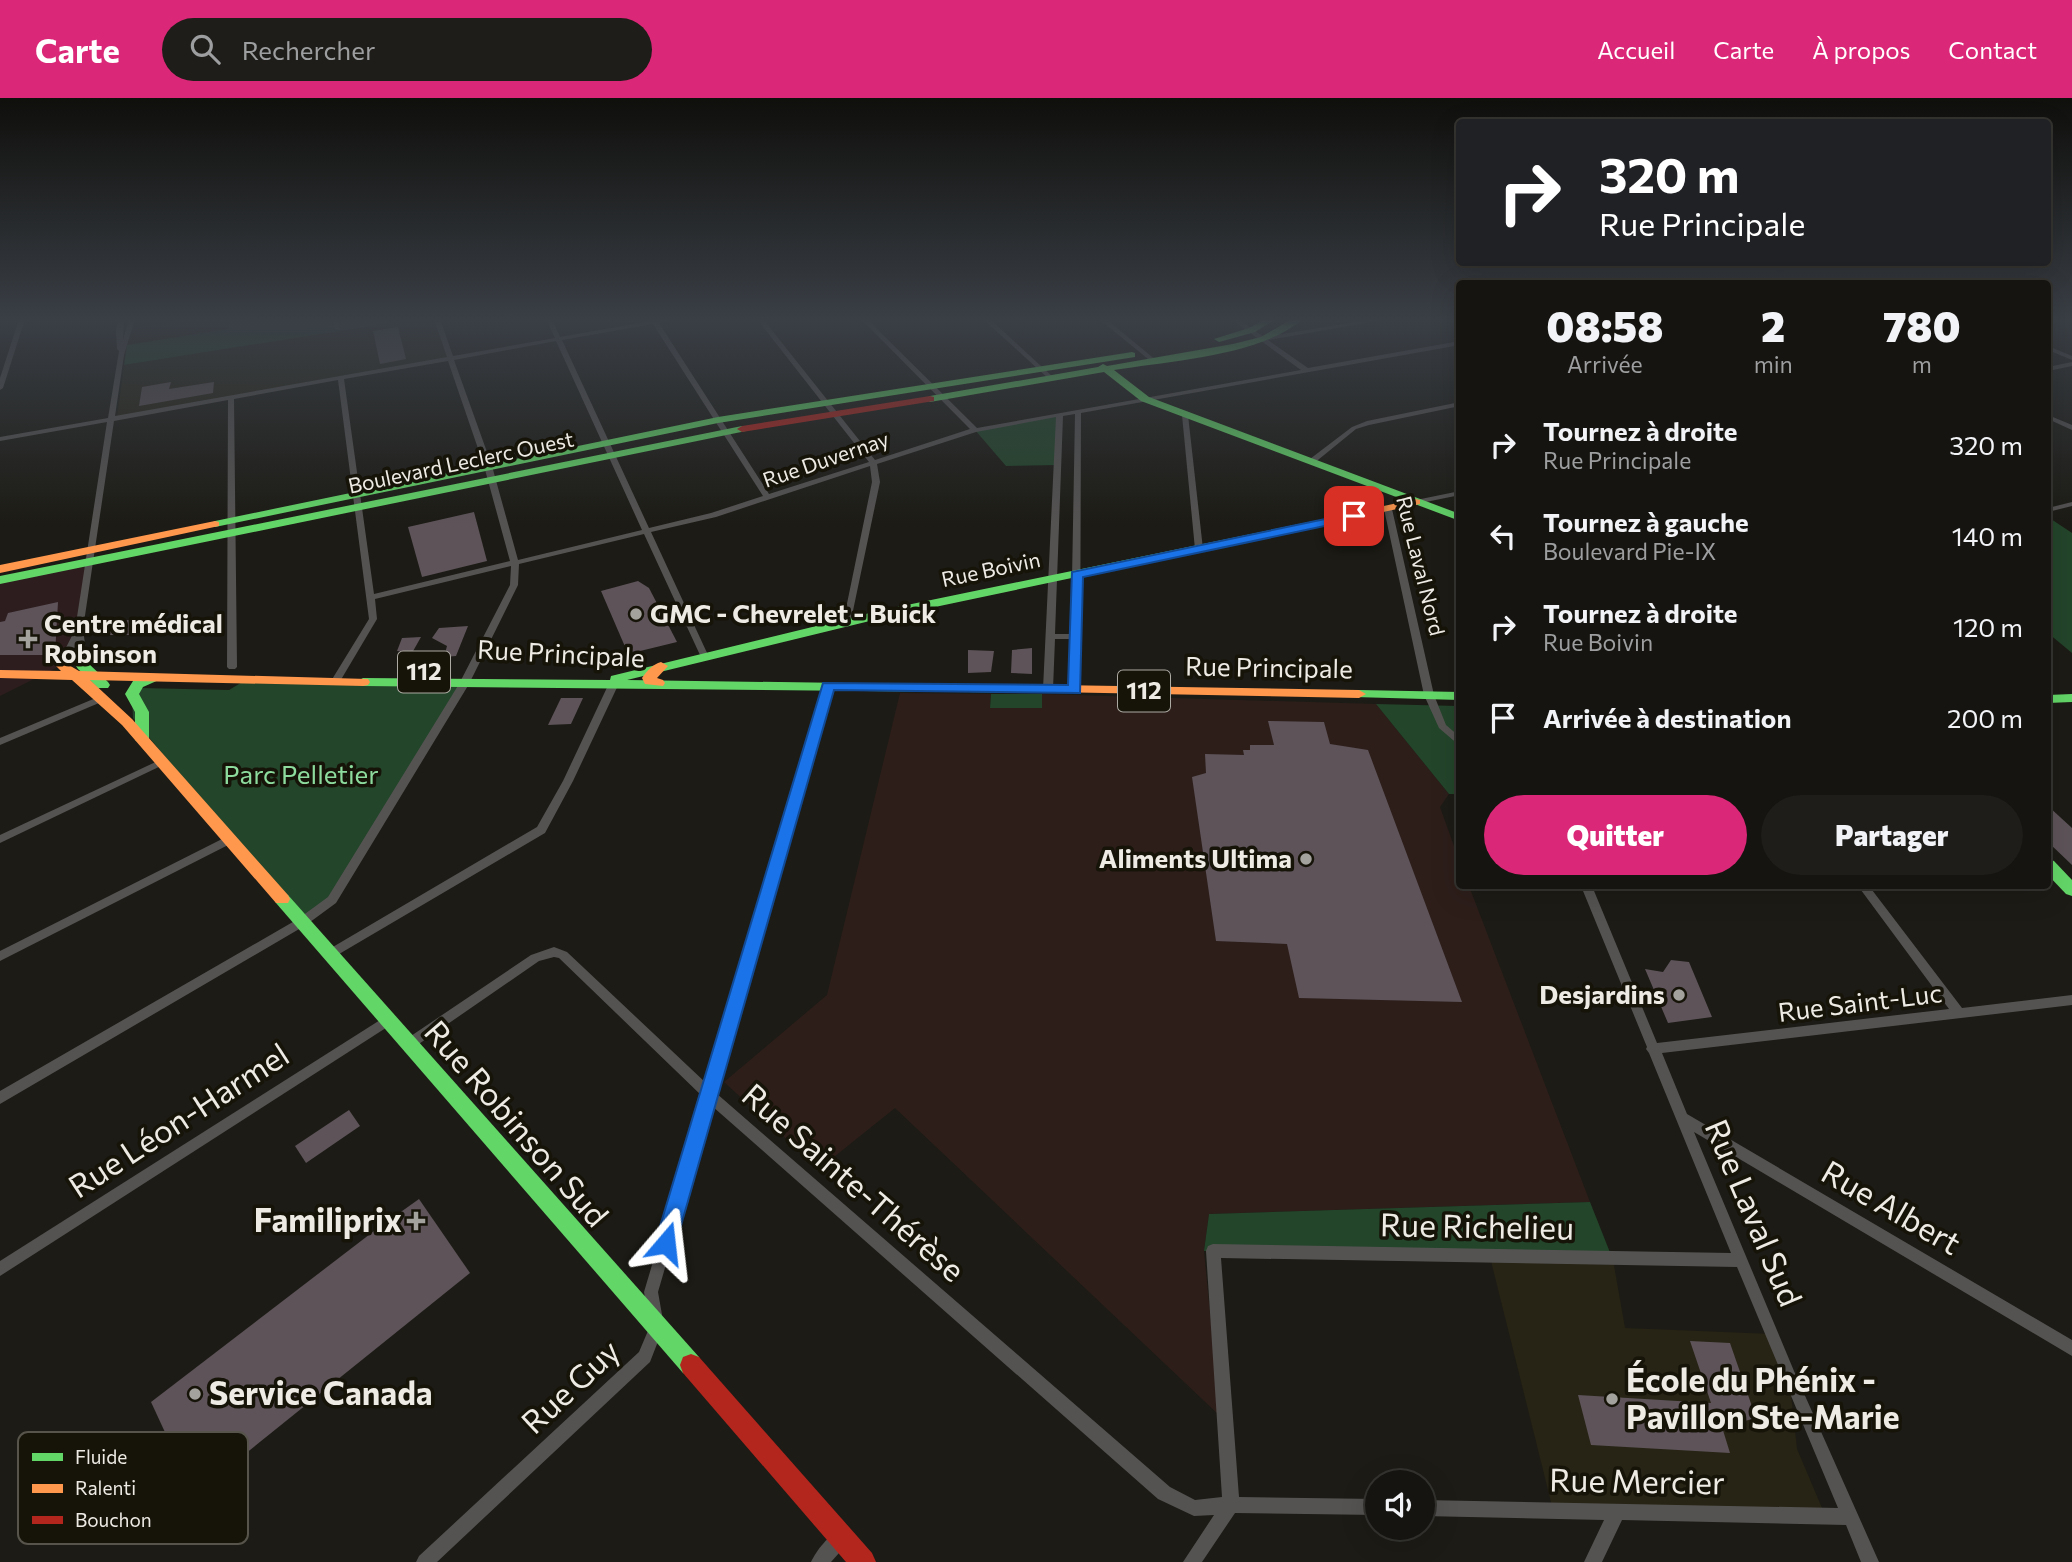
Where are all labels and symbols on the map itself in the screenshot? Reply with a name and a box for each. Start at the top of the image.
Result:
street label: Boulevard Leclerc Ouest [346,425,576,498]
street label: Rue Duvernay [759,425,892,492]
pin [1324,486,1384,546]
street label: Rue Laval Nord [1392,493,1451,638]
street label: Rue Boivin [939,546,1042,591]
place label: GMC - Chevrelet - Buick [650,597,936,628]
marker: GMC - Chevrelet - Buick [628,606,644,622]
place label: Centre médical Robinson [44,607,223,668]
marker: Centre médical Robinson [18,629,38,649]
street label: Rue Principale [477,633,646,672]
street label: Rue Principale [1185,650,1353,683]
road number: 112 [398,652,450,692]
road number: 112 [1118,670,1170,712]
park label: Parc Pelletier [223,758,379,789]
place label: Aliments Ultima [1099,842,1292,873]
marker: Aliments Ultima [1298,851,1314,867]
street label: Rue Saint-Luc [1776,976,1944,1027]
place label: Desjardins [1539,978,1665,1009]
marker: Desjardins [1671,987,1687,1003]
street label: Rue Robinson Sud [417,1011,618,1234]
street label: Rue Léon-Harmel [60,1033,296,1205]
street label: Rue Sainte-Thérèse [735,1074,974,1289]
street label: Rue Laval Sud [1698,1113,1812,1312]
street label: Rue Albert [1815,1150,1969,1262]
place label: Familiprix [254,1199,402,1239]
street label: Rue Richelieu [1380,1203,1574,1247]
position arrow [629,1206,703,1280]
marker: Familiprix [408,1213,424,1229]
street label: Rue Guy [512,1330,627,1441]
place label: École du Phénix - Pavillon Ste-Marie [1626,1359,1900,1436]
place label: Service Canada [209,1372,433,1412]
marker: Service Canada [187,1386,203,1402]
marker: École du Phénix - Pavillon Ste-Marie [1604,1391,1620,1407]
legend [18,1432,248,1544]
text: Fluide [75,1445,127,1468]
street label: Rue Mercier [1549,1458,1725,1502]
text: Ralenti [75,1476,136,1499]
text: Bouchon [75,1508,152,1531]

